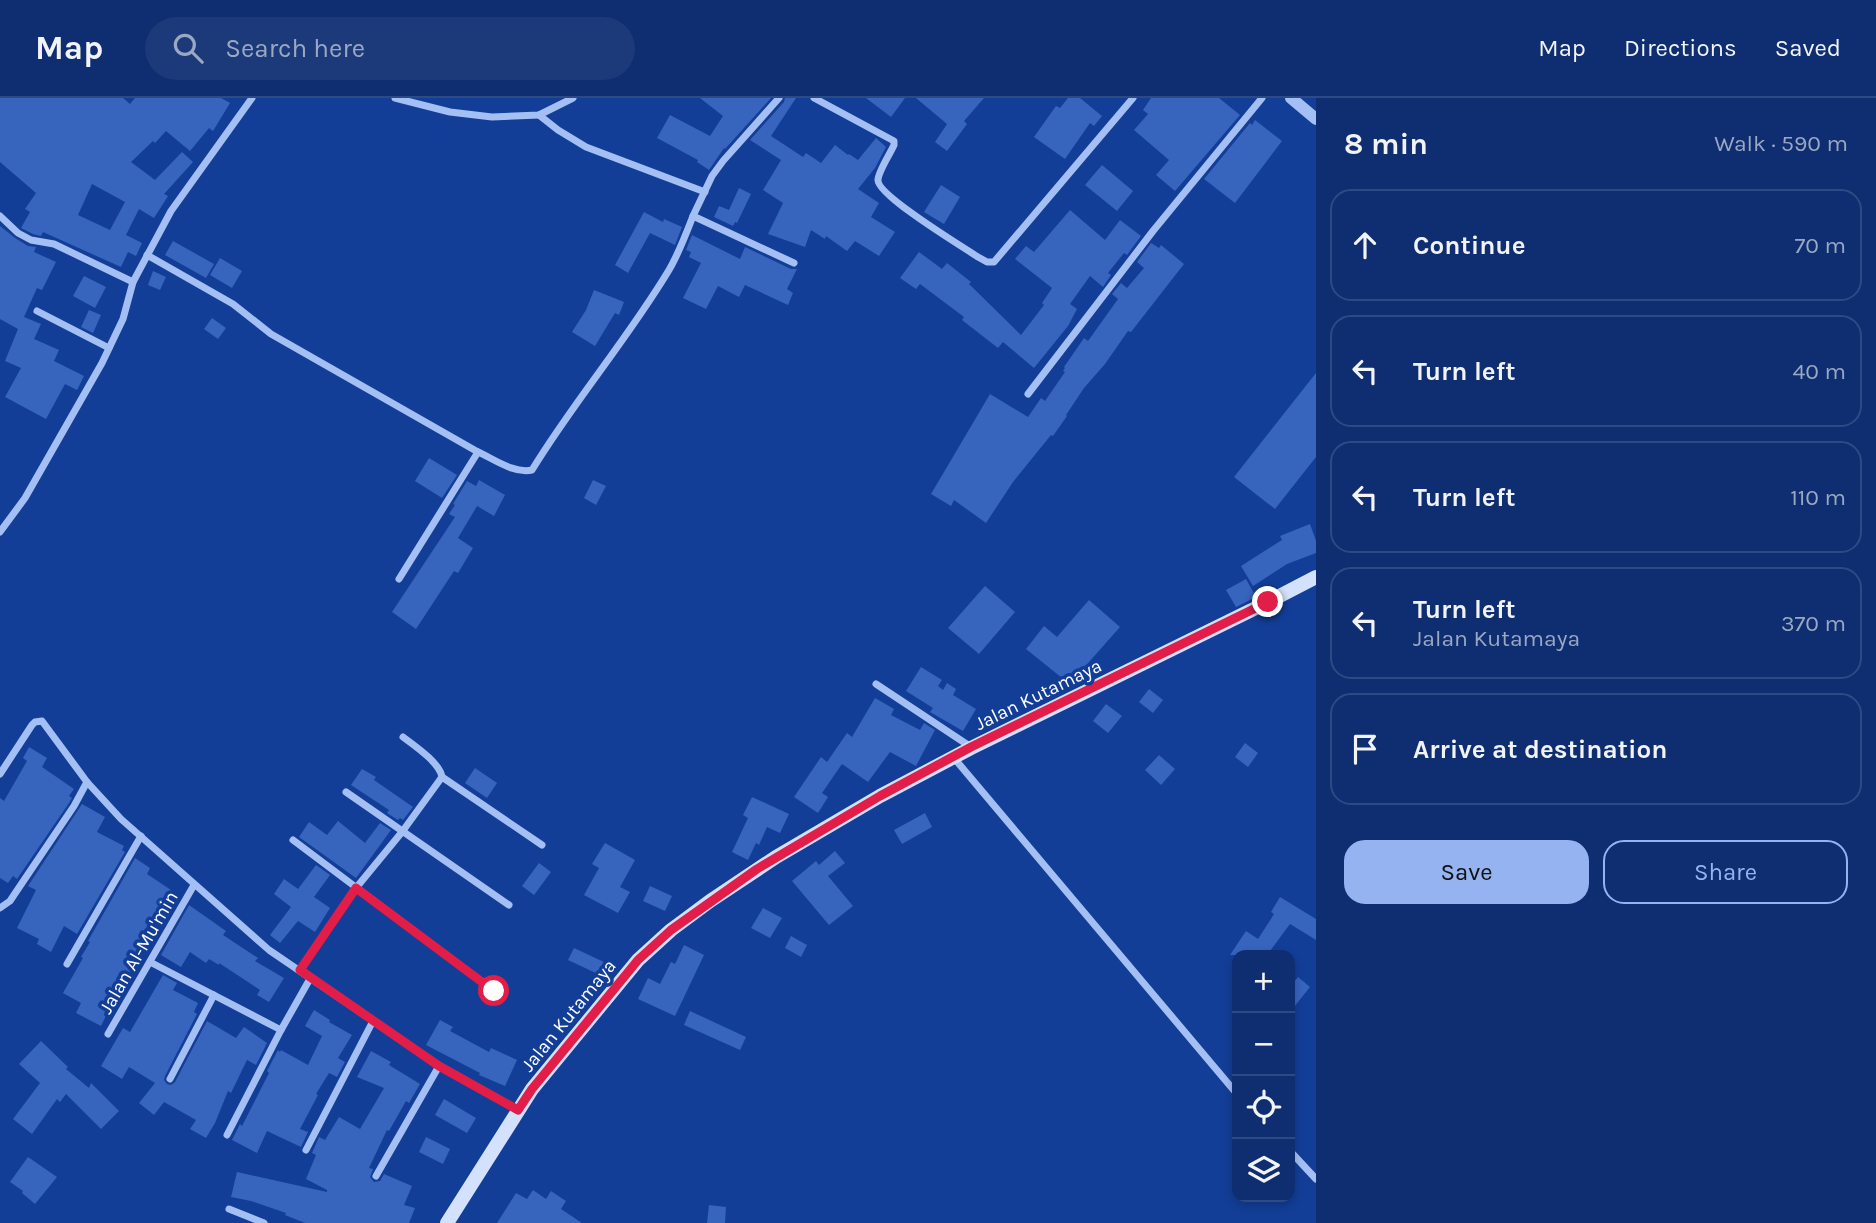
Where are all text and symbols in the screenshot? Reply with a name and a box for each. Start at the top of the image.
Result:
search box [145,17,635,80]
text: Map [35,29,103,67]
icon: search [169,29,207,67]
text: Search here [225,33,365,64]
text: Map [1538,34,1586,62]
text: Directions [1624,34,1737,62]
text: Saved [1775,34,1841,62]
text: 8 min [1344,126,1428,162]
text: Walk · 590 m [1714,130,1848,157]
icon: ahead [1346,226,1384,264]
text: Continue [1413,230,1525,261]
text: 70 m [1795,232,1846,259]
icon: left [1346,352,1384,390]
text: Turn left [1413,356,1515,387]
text: 40 m [1793,358,1846,385]
icon: left [1346,478,1384,516]
text: Turn left [1413,482,1515,513]
text: 110 m [1790,484,1846,511]
route end [1252,586,1283,617]
text: Turn left [1413,594,1515,625]
icon: left [1346,604,1384,642]
text: 370 m [1781,610,1846,637]
text: Jalan Kutamaya [1413,625,1580,652]
street label: Jalan Kutamaya [972,655,1105,735]
icon: arrive [1346,730,1384,768]
text: Arrive at destination [1413,734,1667,765]
button: Save [1344,840,1589,904]
button: Share [1603,840,1848,904]
street label: Jalan Al-Mu'min [95,887,183,1018]
map controls [1232,950,1295,1202]
button: + [1232,950,1295,1013]
street label: Jalan Kutamaya [517,955,621,1076]
route start [478,975,509,1006]
button: − [1232,1013,1295,1076]
button: locate [1232,1076,1295,1139]
button: layers [1232,1139,1295,1202]

